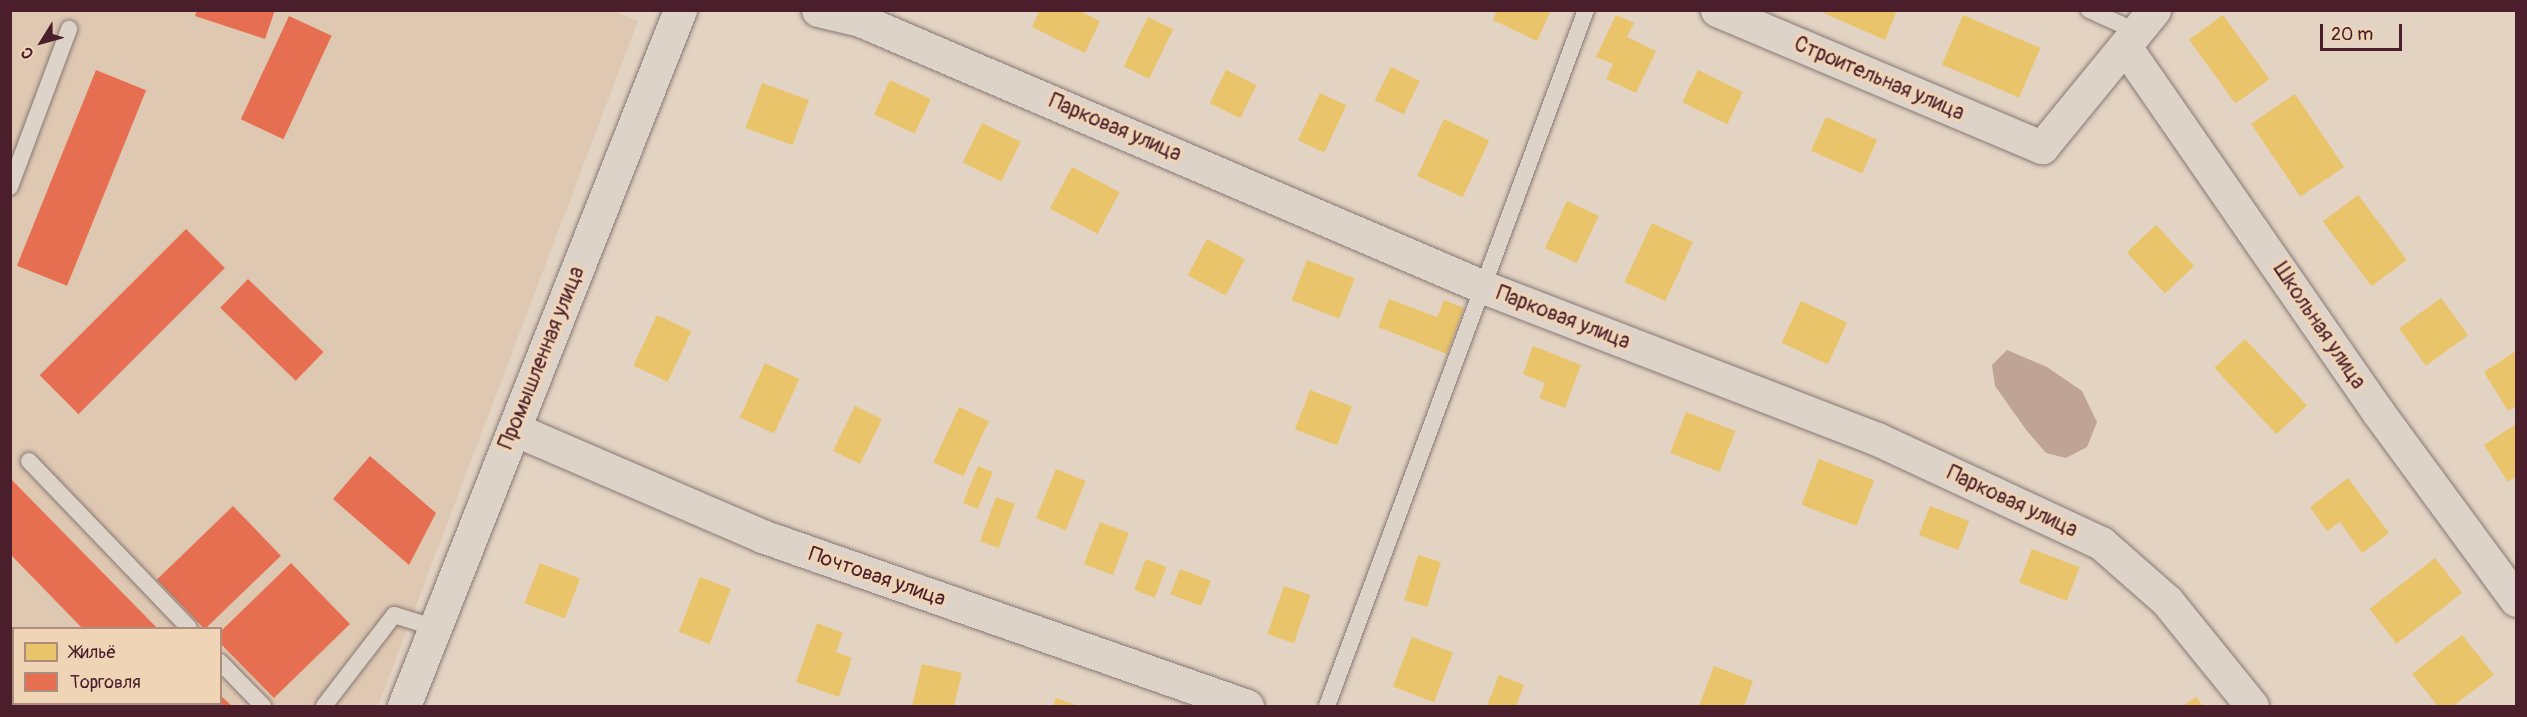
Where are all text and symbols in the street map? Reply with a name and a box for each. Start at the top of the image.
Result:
north arrow [12,12,72,72]
scale bar [2323,12,2406,50]
text: 20 m [2331,23,2373,46]
street label: Строительная улица [1790,32,1968,126]
text: С [17,43,39,63]
street label: Парковая улица [1045,89,1185,167]
street label: Школьная улица [2267,258,2371,394]
street label: Промышленная улица [494,263,590,453]
street label: Парковая улица [1493,281,1633,355]
street label: Парковая улица [1943,461,2081,543]
street label: Почтовая улица [805,542,949,612]
legend [12,627,222,705]
text: Жильё [70,641,116,664]
text: Торговля [70,671,141,694]

